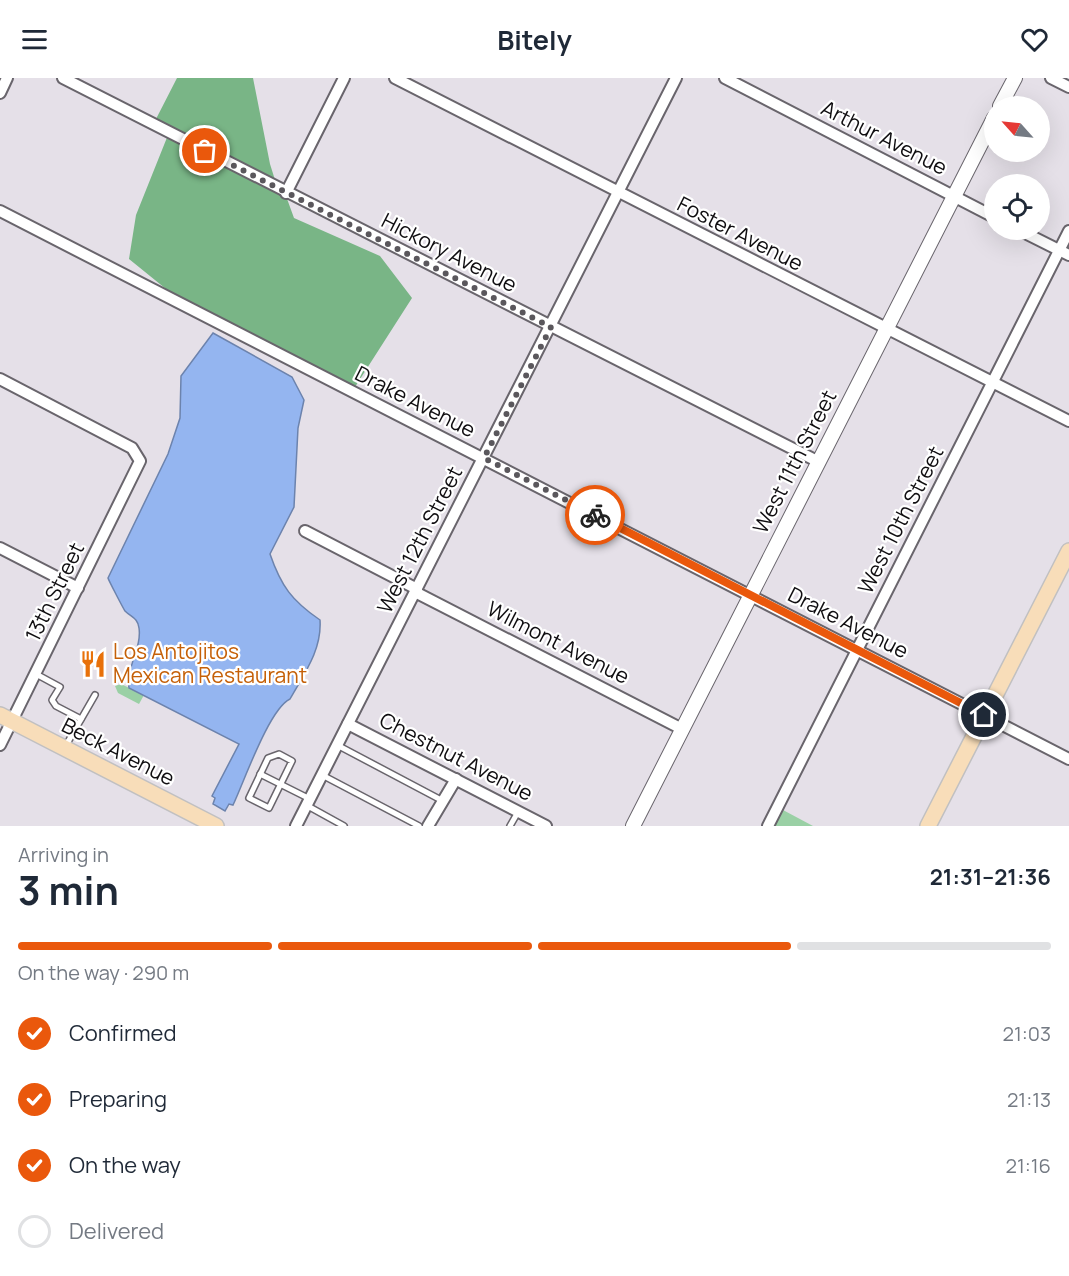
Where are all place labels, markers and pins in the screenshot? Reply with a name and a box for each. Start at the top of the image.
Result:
pin [179,125,230,176]
place label: Los Antojitos Mexican Restaurant [113,637,307,689]
restaurant icon: Los Antojitos Mexican Restaurant [78,649,108,679]
pin [958,689,1009,740]

